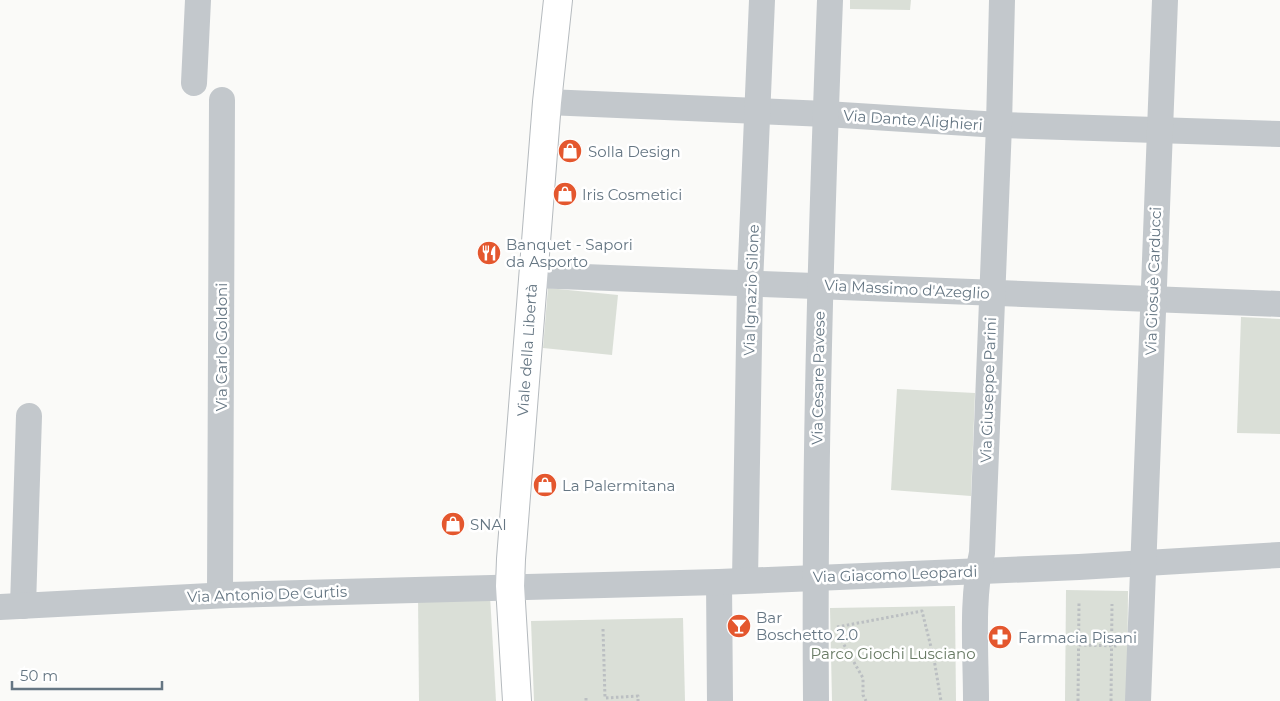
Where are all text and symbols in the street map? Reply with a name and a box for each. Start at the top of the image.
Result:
street label: Via Dante Alighieri [843,106,983,134]
shop icon: Solla Design [557,138,583,164]
place label: Solla Design [588,142,681,161]
shop icon: Iris Cosmetici [552,181,578,207]
place label: Iris Cosmetici [582,185,682,204]
street label: Via Giosuè Carducci [1141,206,1165,356]
street label: Via Ignazio Silone [739,224,763,356]
place label: Banquet - Sapori da Asporto [506,235,633,271]
restaurant icon: Banquet - Sapori da Asporto [476,240,502,266]
street label: Via Massimo d'Azeglio [824,275,990,303]
street label: Via Carlo Goldoni [212,283,231,411]
street label: Viale della Libertà [513,283,541,417]
street label: Via Cesare Pavese [807,311,829,445]
street label: Via Giuseppe Parini [976,317,1000,463]
shop icon: La Palermitana [532,472,558,498]
place label: La Palermitana [562,476,675,495]
shop icon: SNAI [440,511,466,537]
place label: SNAI [470,515,507,534]
street label: Via Giacomo Leopardi [812,562,978,586]
street label: Via Antonio De Curtis [187,582,347,606]
place label: Bar Boschetto 2.0 [756,608,858,644]
bar icon: Bar Boschetto 2.0 [726,613,752,639]
pharmacy icon: Farmacia Pisani [987,624,1013,650]
place label: Farmacia Pisani [1018,628,1137,647]
park label: Parco Giochi Lusciano [810,644,976,663]
scale bar [12,658,162,690]
text: 50 m [20,666,58,685]

